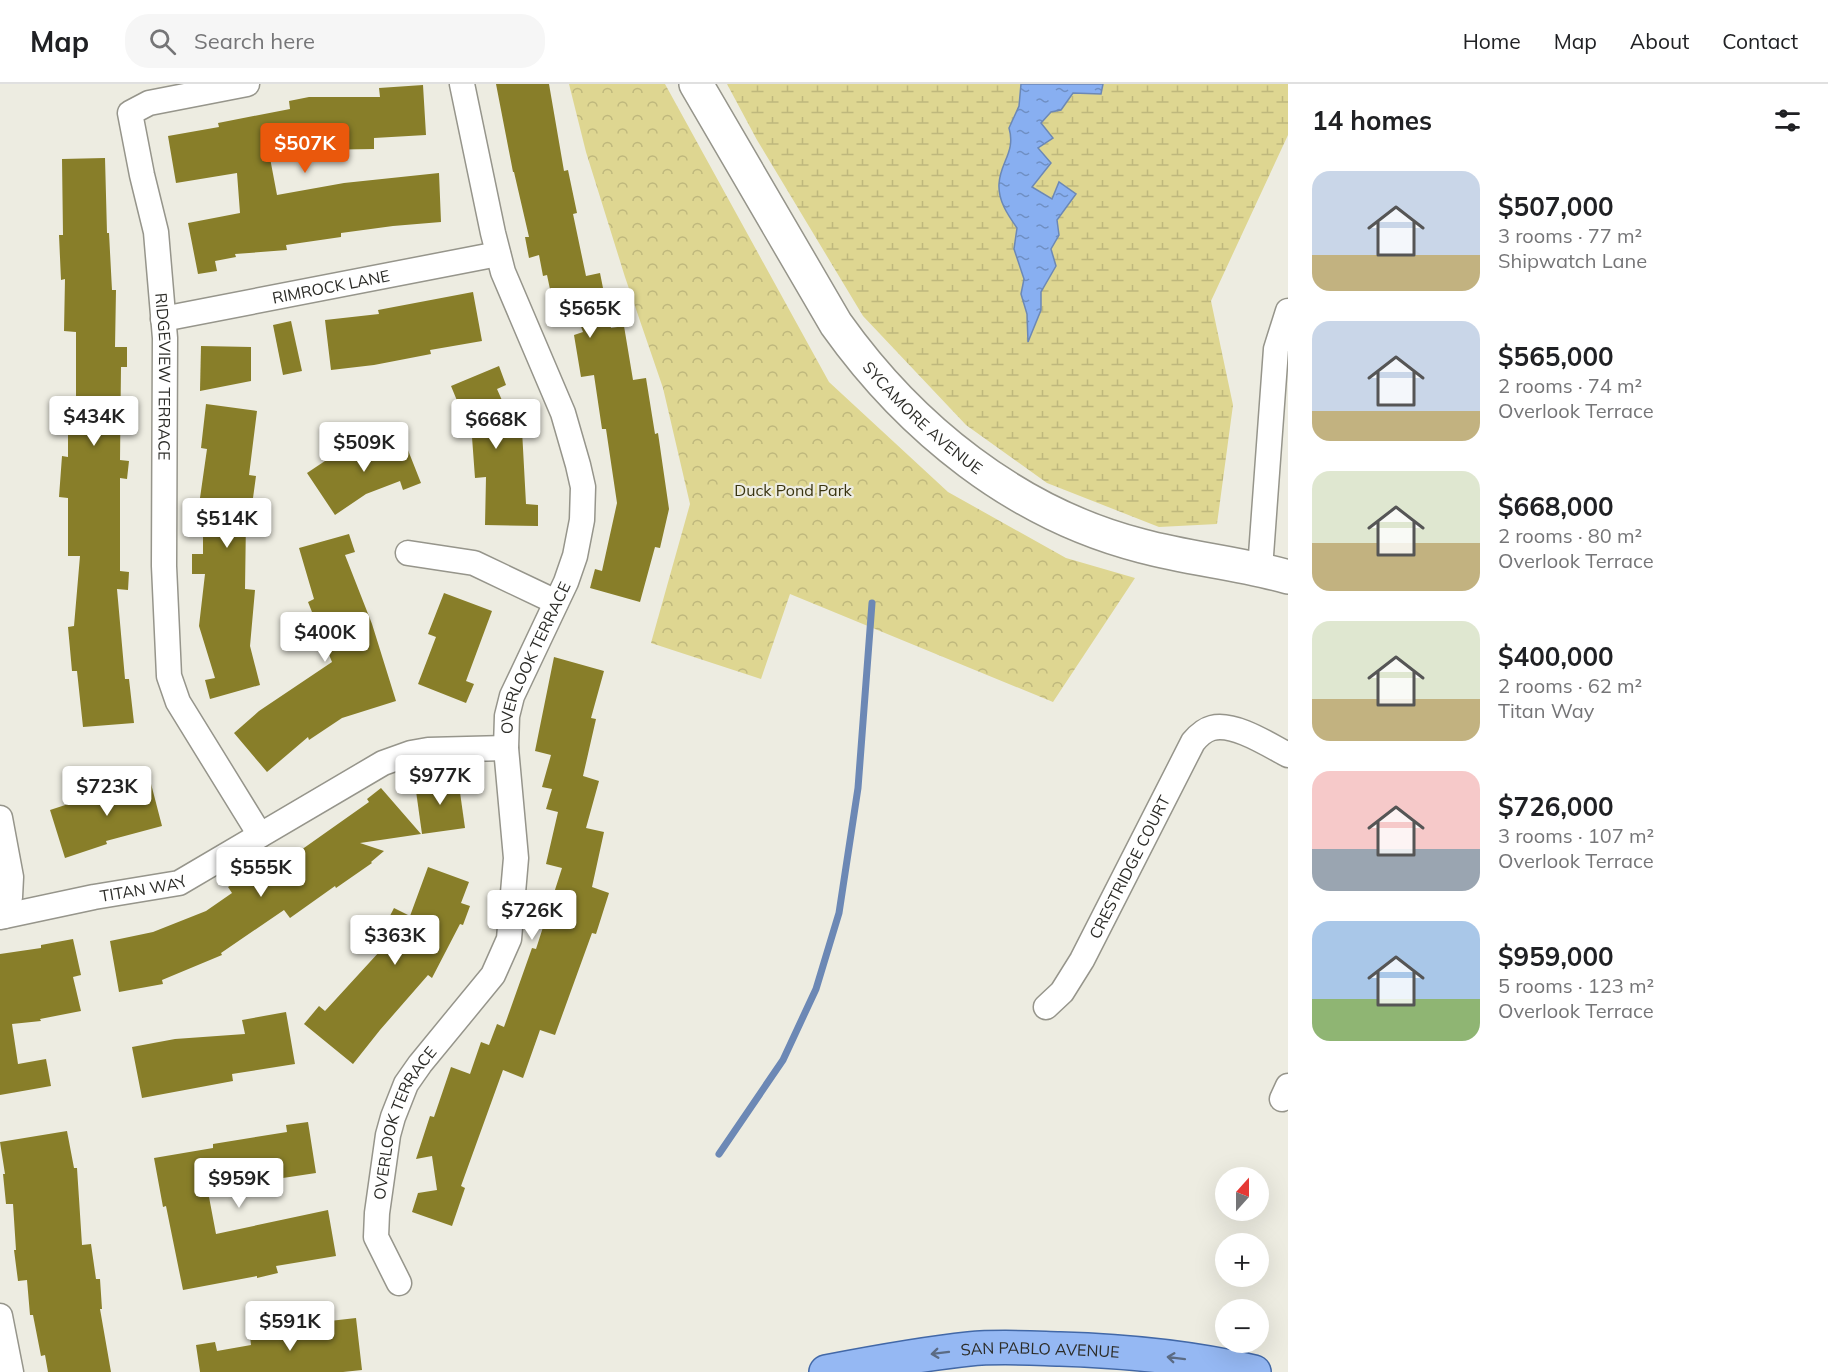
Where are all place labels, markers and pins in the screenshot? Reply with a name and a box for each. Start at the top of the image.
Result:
pin: $507K [263,123,347,174]
pin: $565K [548,288,632,339]
pin: $434K [52,396,136,447]
pin: $668K [454,399,538,450]
pin: $509K [322,422,406,473]
pin: $514K [185,498,269,549]
pin: $400K [283,612,367,663]
pin: $977K [398,755,482,806]
pin: $723K [65,766,149,817]
pin: $555K [219,847,303,898]
pin: $726K [490,890,574,941]
pin: $363K [353,915,437,966]
pin: $959K [197,1158,281,1209]
pin: $591K [248,1301,332,1352]

